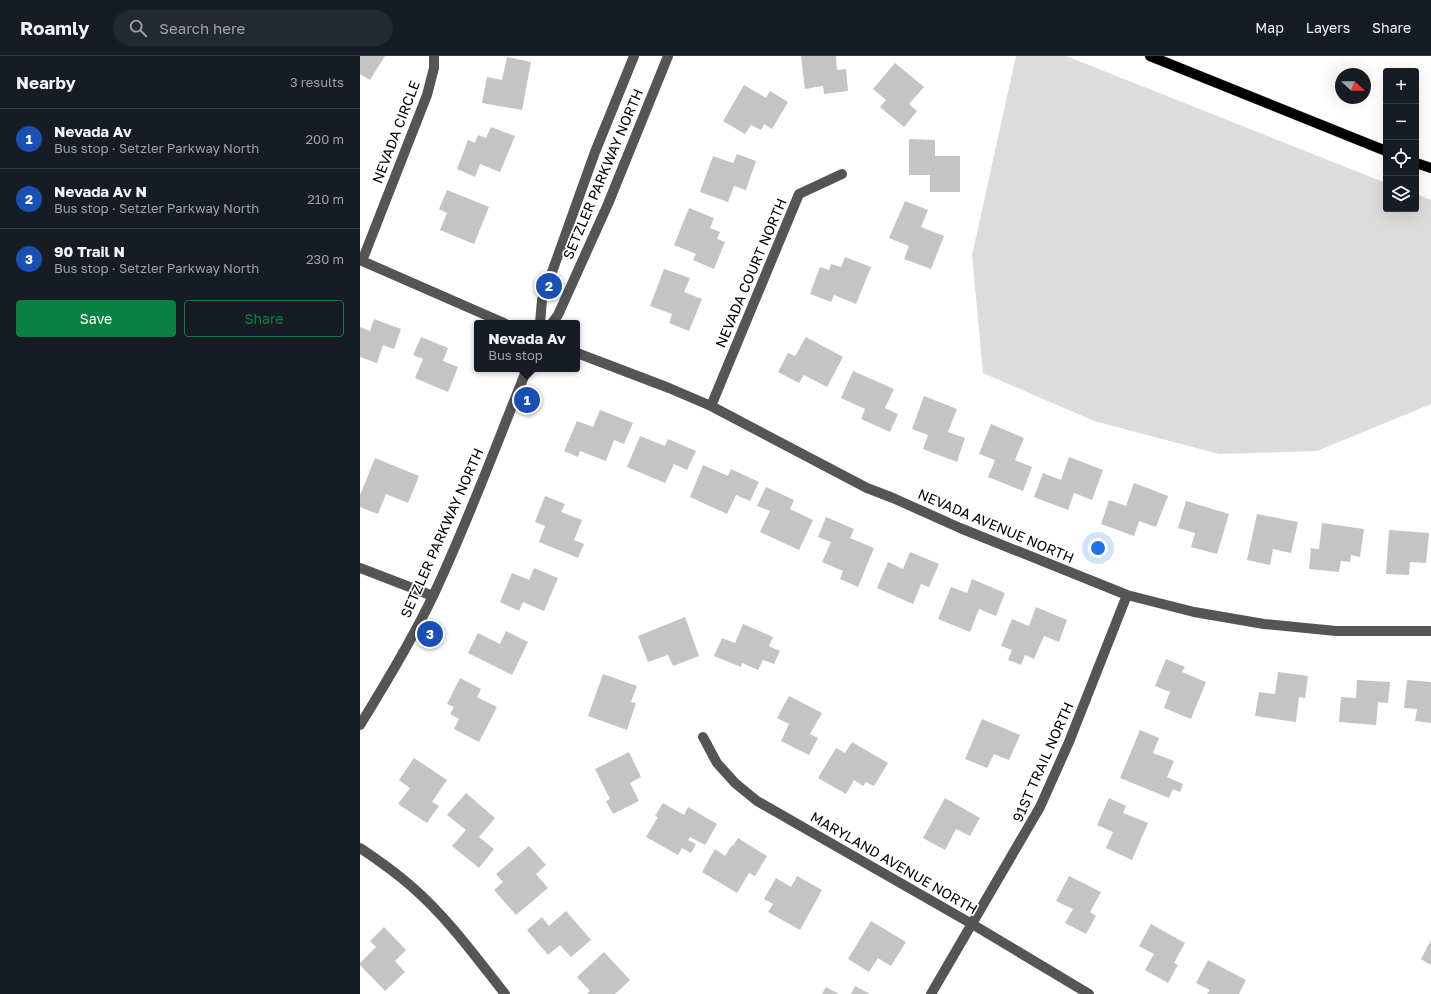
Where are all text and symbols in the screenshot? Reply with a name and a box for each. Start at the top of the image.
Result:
search box [113,10,393,46]
text: Roamly [20,16,89,39]
icon: search [127,17,149,39]
text: Search here [159,19,245,37]
text: Map [1255,19,1284,36]
text: Layers [1306,19,1350,36]
text: Share [1372,19,1411,36]
north arrow [1335,68,1371,104]
map controls [1383,68,1419,212]
button: + [1383,68,1419,104]
text: Nearby [16,72,76,93]
text: 3 results [290,74,344,90]
street label: NEVADA CIRCLE [368,78,423,186]
street label: SETZLER PARKWAY NORTH [559,86,646,262]
button: − [1383,104,1419,140]
text: Nevada Av [54,122,132,140]
text: 1 [26,131,32,147]
text: 200 m [306,131,344,147]
text: Bus stop · Setzler Parkway North [54,140,259,156]
button: locate [1383,140,1419,176]
button: layers [1383,176,1419,212]
text: Nevada Av N [54,182,147,200]
text: 2 [25,191,33,207]
text: 210 m [307,191,344,207]
street label: NEVADA COURT NORTH [711,196,790,350]
text: Bus stop · Setzler Parkway North [54,200,259,216]
text: 90 Trail N [54,242,125,260]
text: 3 [25,251,33,267]
text: 230 m [306,251,344,267]
text: Bus stop · Setzler Parkway North [54,260,259,276]
pin: 2 [536,271,562,301]
button: Save [16,300,176,337]
button: Share [184,300,344,337]
popup [474,320,580,372]
text: Nevada Av [488,329,566,347]
text: Bus stop [488,347,543,363]
pin: 1 [514,385,540,415]
street label: SETZLER PARKWAY NORTH [396,445,487,620]
street label: NEVADA AVENUE NORTH [916,485,1077,566]
your location [1088,538,1108,558]
pin: 3 [417,619,443,649]
street label: 91ST TRAIL NORTH [1008,699,1077,824]
street label: MARYLAND AVENUE NORTH [808,808,981,917]

